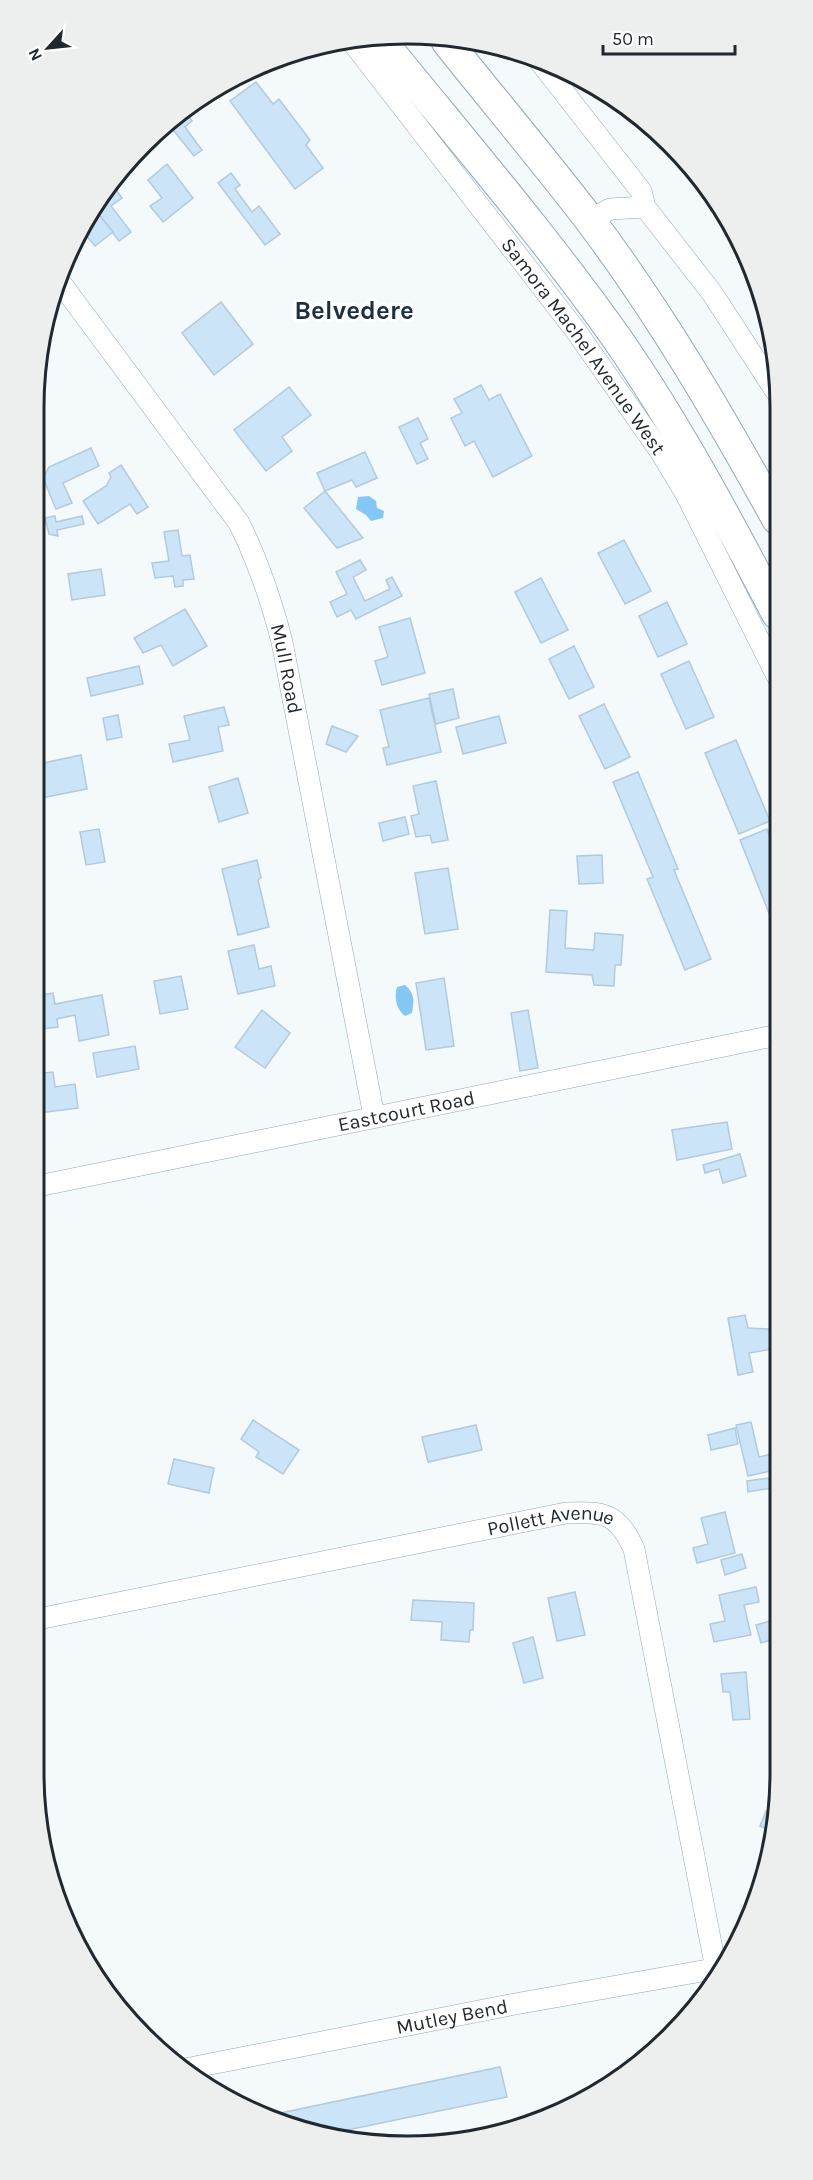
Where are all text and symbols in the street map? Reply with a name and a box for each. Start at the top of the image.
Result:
north arrow [18,18,78,78]
scale bar [603,18,735,56]
text: 50 m [612,28,654,50]
text: N [24,45,46,64]
street label: Samora Machel Avenue West [497,233,671,459]
district label: Belvedere [294,295,414,326]
street label: Mull Road [266,621,307,715]
street label: Eastcourt Road [336,1086,477,1136]
street label: Pollett Avenue [485,1501,619,1540]
street label: Mutley Bend [394,1994,510,2039]

